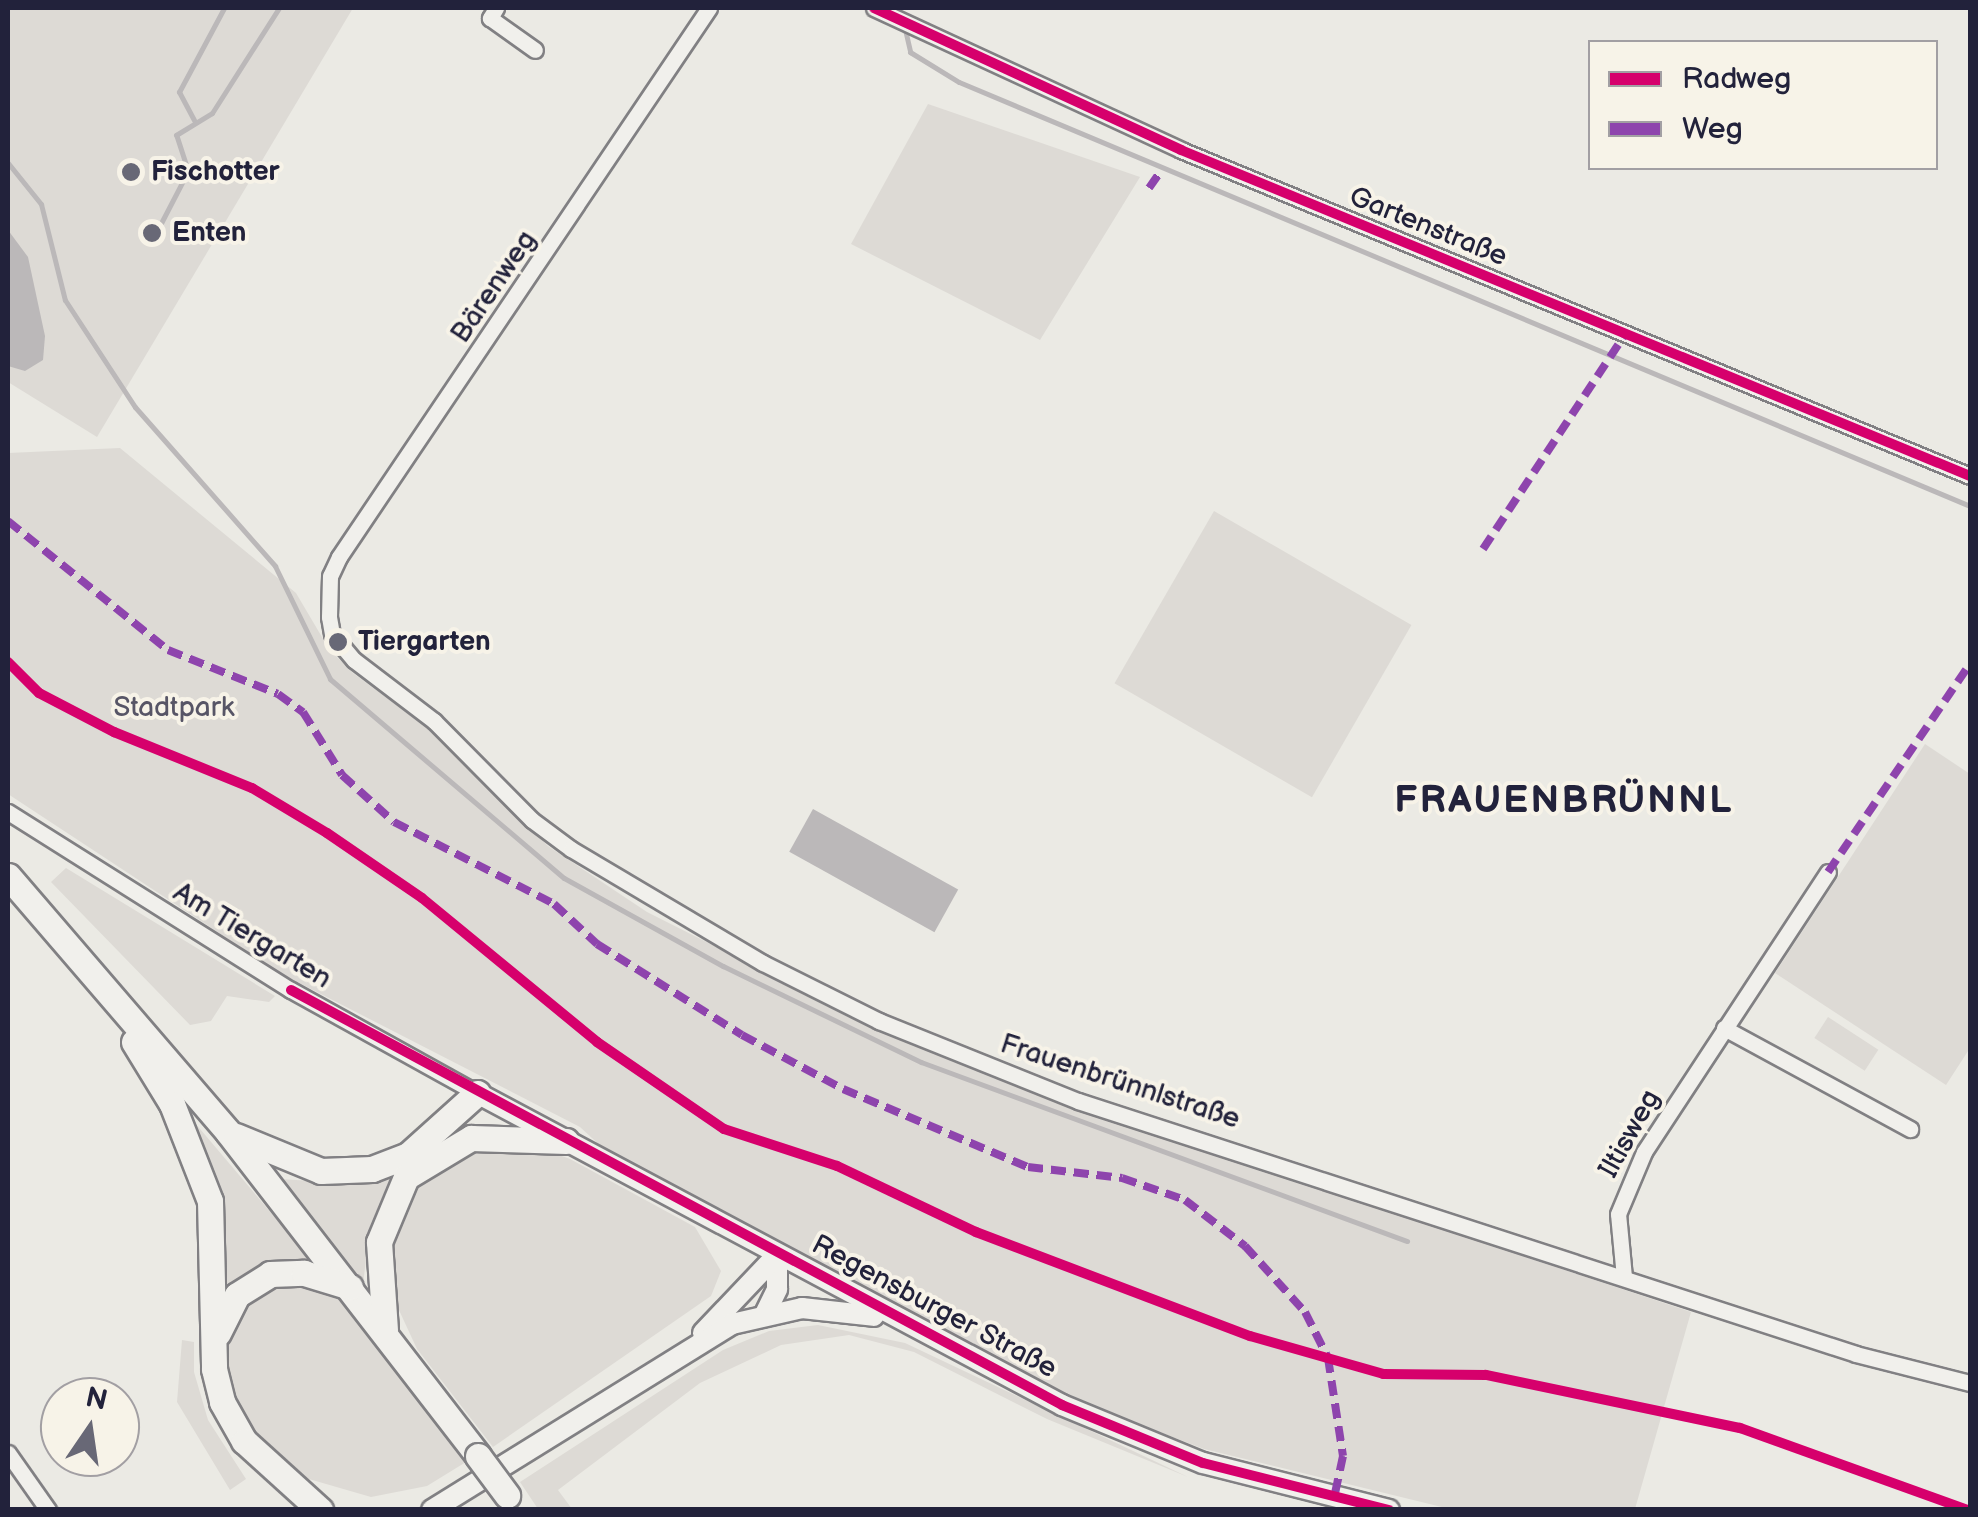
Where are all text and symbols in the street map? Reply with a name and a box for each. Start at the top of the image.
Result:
legend [1588,40,1938,170]
text: Radweg [1682,61,1791,97]
text: Weg [1682,111,1743,147]
place label: Fischotter [151,155,280,189]
marker: Fischotter [120,161,142,183]
street label: Gartenstraße [1344,180,1512,274]
place label: Enten [172,216,246,250]
marker: Enten [141,222,163,244]
street label: Bärenweg [444,225,544,349]
place label: Tiergarten [358,625,491,659]
marker: Tiergarten [327,631,349,653]
park label: Stadtpark [113,691,235,725]
district label: FRAUENBRÜNNL [1394,778,1734,824]
street label: Am Tiergarten [167,876,337,996]
street label: Frauenbrünnlstraße [996,1027,1244,1137]
street label: Iltisweg [1592,1084,1668,1184]
street label: Regensburger Straße [805,1228,1063,1386]
north arrow [40,1377,140,1477]
text: N [82,1381,110,1418]

